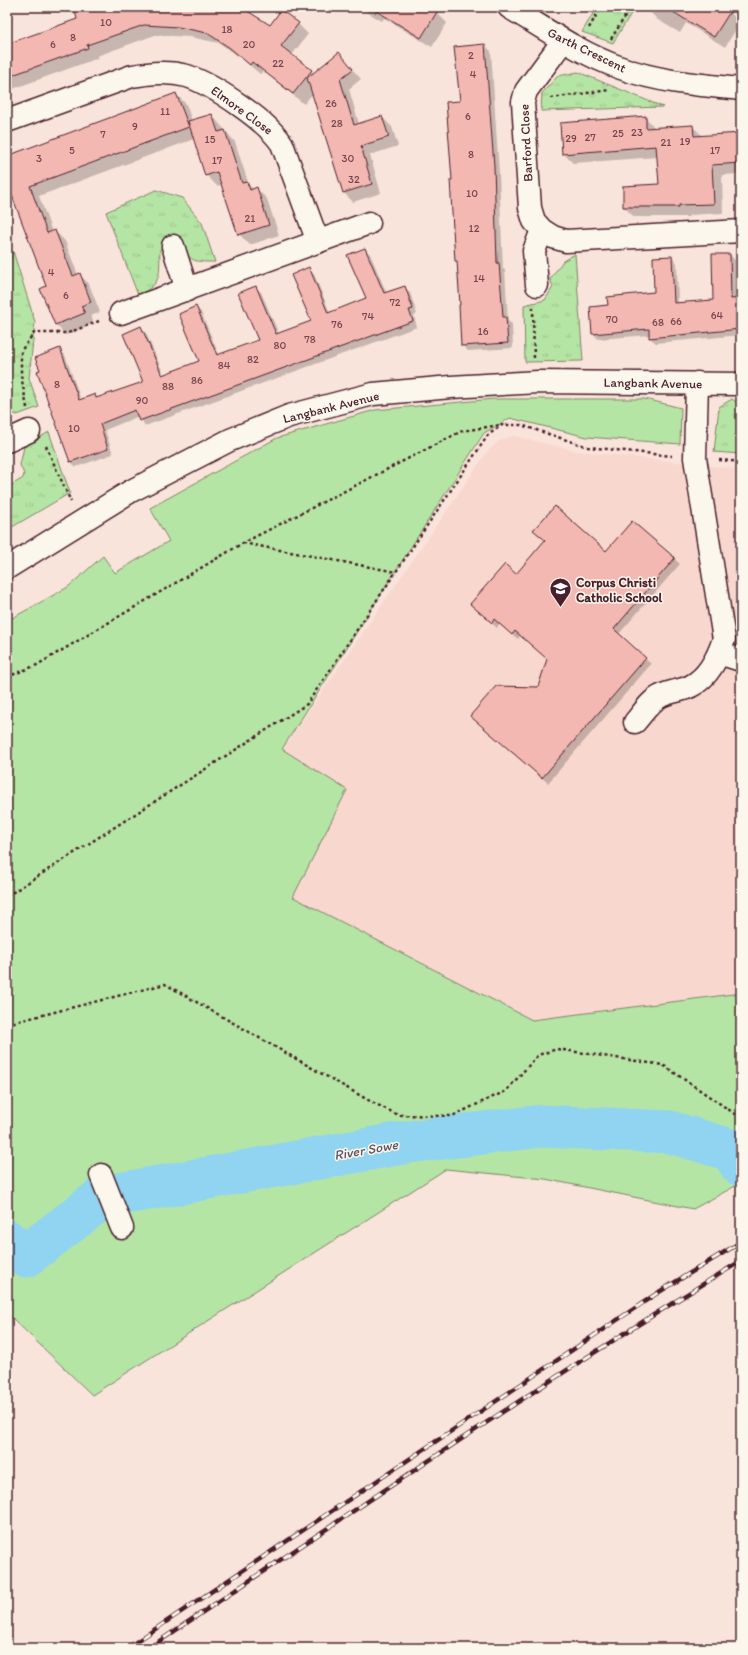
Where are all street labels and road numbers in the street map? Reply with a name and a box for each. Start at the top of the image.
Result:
street label: Garth Crescent [545,24,629,76]
street label: Elmore Close [208,83,276,137]
street label: Barford Close [516,104,536,182]
street label: Langbank Avenue [604,375,702,391]
street label: Langbank Avenue [281,388,381,426]

